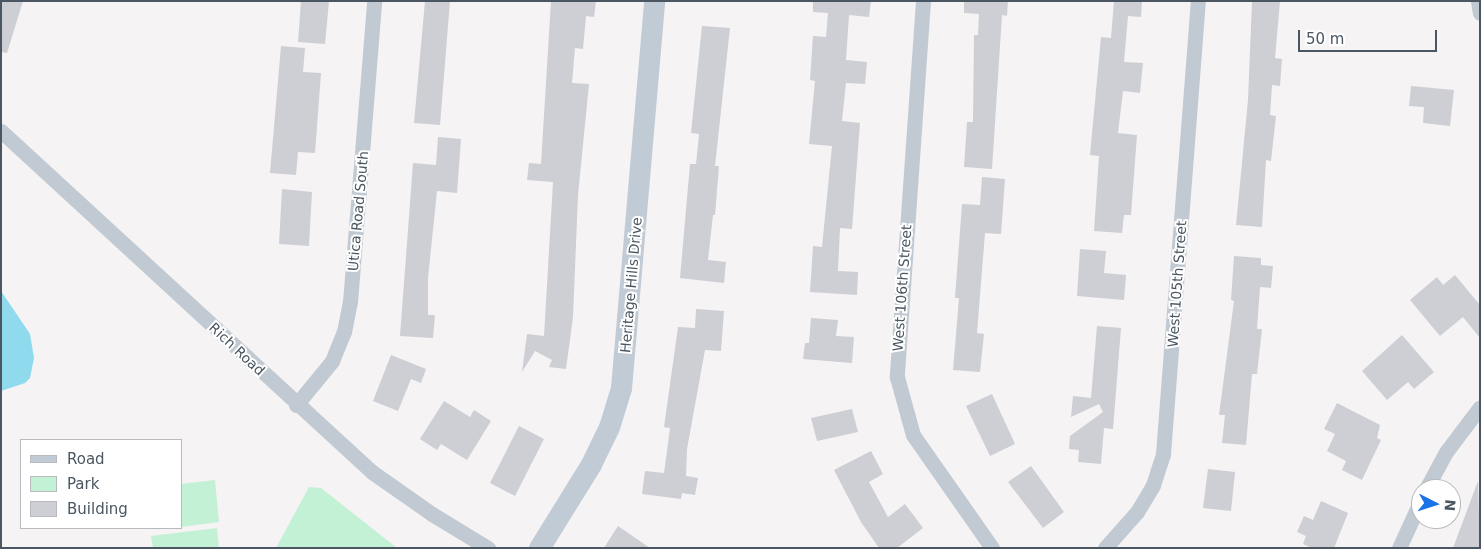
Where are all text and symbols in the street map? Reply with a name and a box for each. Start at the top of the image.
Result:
scale bar [1301,20,1440,52]
text: 50 m [1306,30,1344,48]
street label: Utica Road South [344,150,372,272]
street label: Heritage Hills Drive [617,216,645,354]
street label: West 105th Street [1164,220,1190,348]
street label: West 106th Street [889,224,915,352]
street label: Rich Road [206,319,268,379]
legend [20,439,182,529]
text: Road [67,450,105,468]
text: Park [67,475,99,493]
north arrow [1411,479,1461,529]
text: N [1441,499,1458,512]
text: Building [67,500,128,518]

